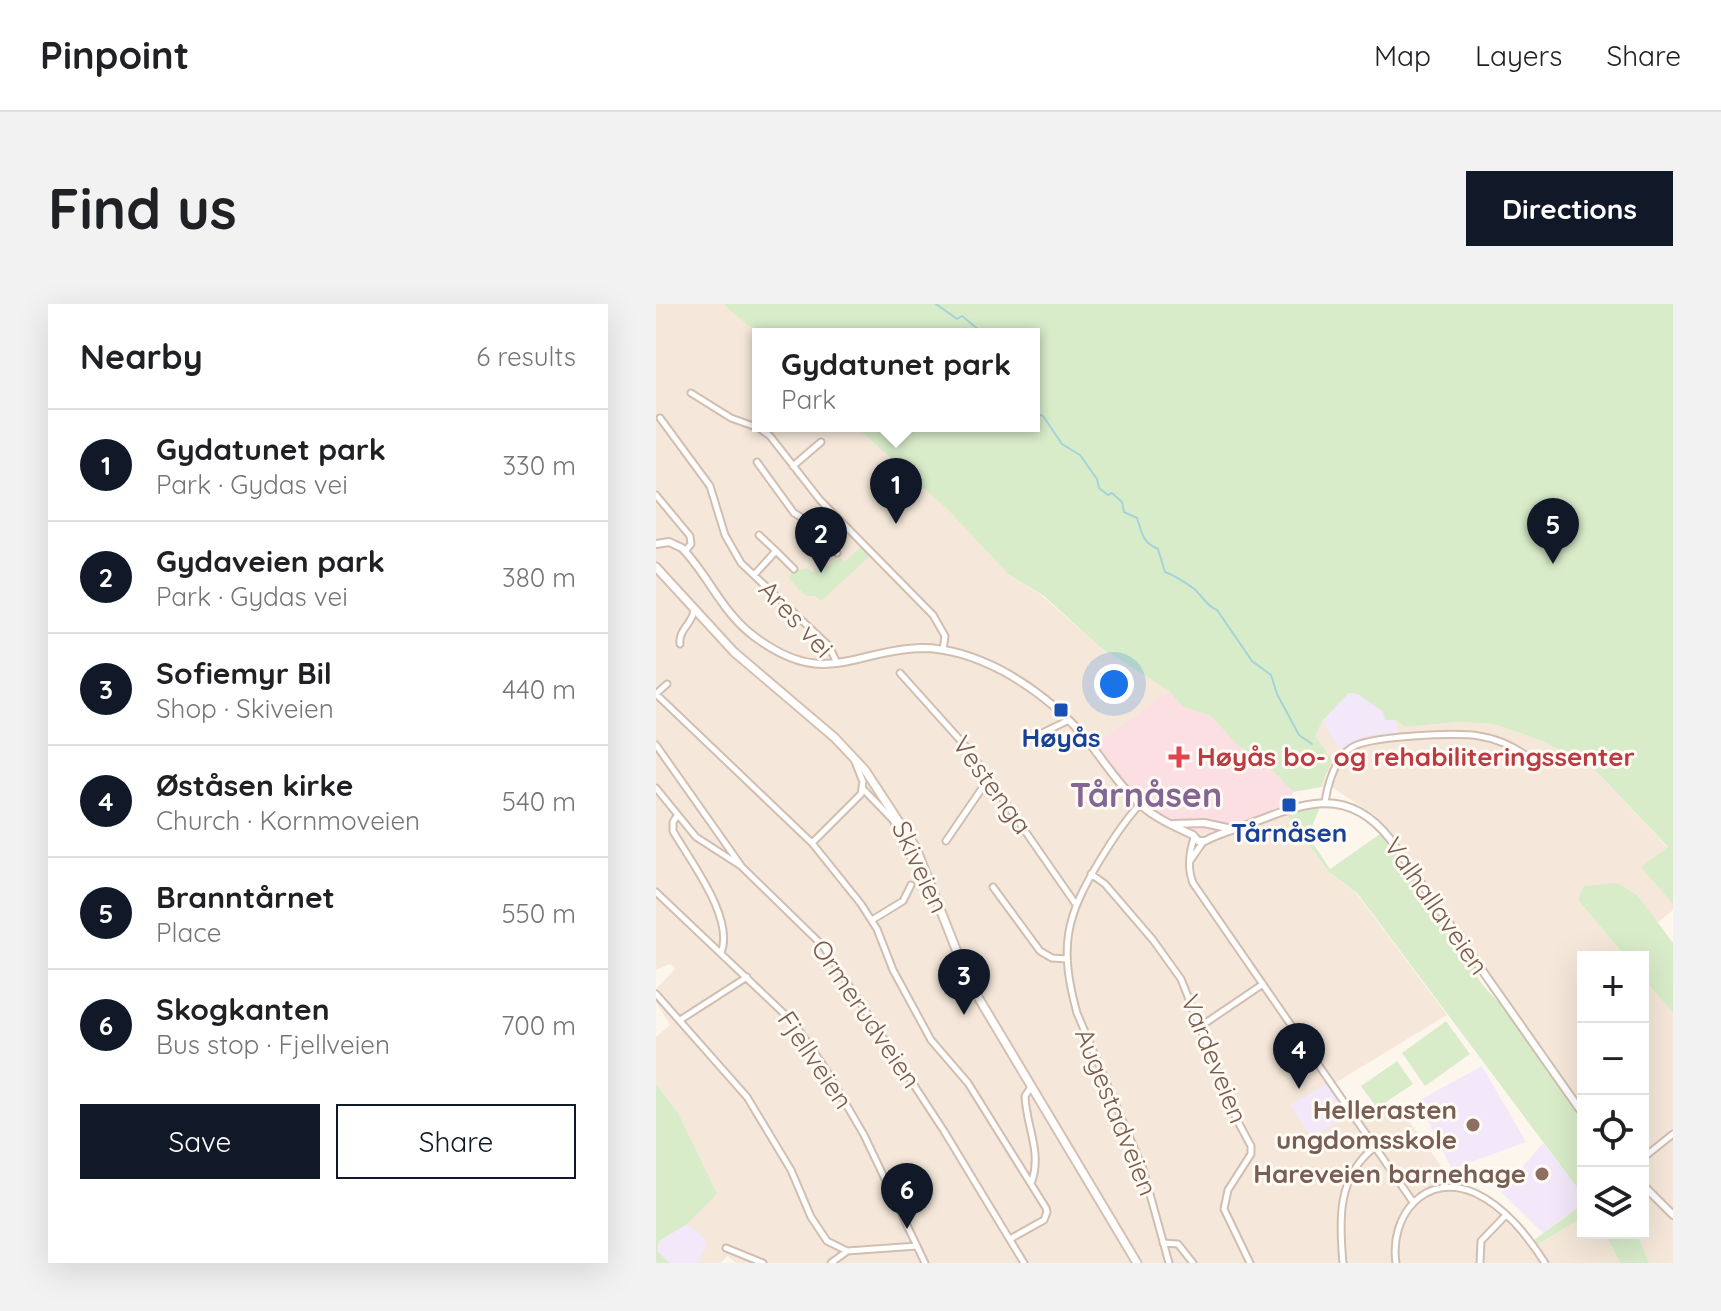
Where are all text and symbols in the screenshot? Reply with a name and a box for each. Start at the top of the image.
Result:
text: Pinpoint [40,31,189,79]
text: Map [1374,38,1431,73]
text: Layers [1475,38,1562,73]
text: Share [1606,38,1681,73]
button: Directions [1466,171,1673,246]
text: Find us [48,173,237,243]
popup [752,328,1040,432]
text: Nearby [80,335,203,378]
text: 6 results [476,340,576,373]
text: Gydatunet park [781,345,1011,383]
text: Park [781,383,836,416]
text: Gydatunet park [156,430,386,468]
text: 1 [101,449,111,482]
text: 330 m [502,449,576,482]
pin: 1 [870,458,922,524]
text: Park · Gydas vei [156,468,348,501]
pin: 5 [1527,498,1579,564]
pin: 2 [795,507,847,573]
text: Gydaveien park [156,542,385,580]
text: 2 [99,561,113,594]
text: 380 m [502,561,576,594]
street label: Ares vei [752,573,841,664]
text: Park · Gydas vei [156,580,348,613]
text: Sofiemyr Bil [156,654,332,692]
your location [1094,664,1134,704]
text: 3 [99,673,113,706]
text: 440 m [502,673,576,706]
text: Shop · Skiveien [156,692,334,725]
marker: Høyås [1052,701,1070,719]
place label: Høyås [1021,721,1101,754]
street label: Vestenga [946,729,1039,840]
place label: Høyås bo- og rehabiliteringssenter [1197,740,1635,773]
marker: Høyås bo- og rehabiliteringssenter [1168,746,1190,768]
text: Øståsen kirke [156,766,353,804]
district label: Tårnåsen [1070,773,1222,816]
text: 4 [98,785,114,818]
text: 540 m [502,785,576,818]
marker: Tårnåsen [1280,796,1298,814]
text: Church · Kornmoveien [156,804,420,837]
street label: Skiveien [885,816,956,918]
place label: Tårnåsen [1231,816,1347,849]
street label: Valhallaveien [1377,831,1496,981]
text: Branntårnet [156,878,335,916]
text: 5 [99,897,113,930]
text: 550 m [501,897,576,930]
text: Place [156,916,221,949]
street label: Ormerudveien [805,933,928,1094]
pin: 3 [938,949,990,1015]
map controls [1577,951,1649,1239]
button: + [1577,951,1649,1023]
text: Skogkanten [156,990,330,1028]
street label: Vardeveien [1174,990,1255,1128]
street label: Fjellveien [771,1004,860,1115]
text: 6 [99,1009,113,1042]
text: 700 m [501,1009,576,1042]
street label: Augestadveien [1068,1023,1165,1200]
pin: 4 [1273,1023,1325,1089]
button: − [1577,1023,1649,1095]
text: Bus stop · Fjellveien [156,1028,390,1061]
place label: Hellerasten ungdomsskole [1276,1093,1457,1156]
button: locate [1577,1095,1649,1167]
button: Save [80,1104,320,1179]
button: Share [336,1104,576,1179]
marker: Hellerasten ungdomsskole [1464,1116,1482,1134]
place label: Hareveien barnehage [1253,1157,1526,1190]
pin: 6 [881,1163,933,1229]
marker: Hareveien barnehage [1533,1165,1551,1183]
button: layers [1577,1167,1649,1239]

